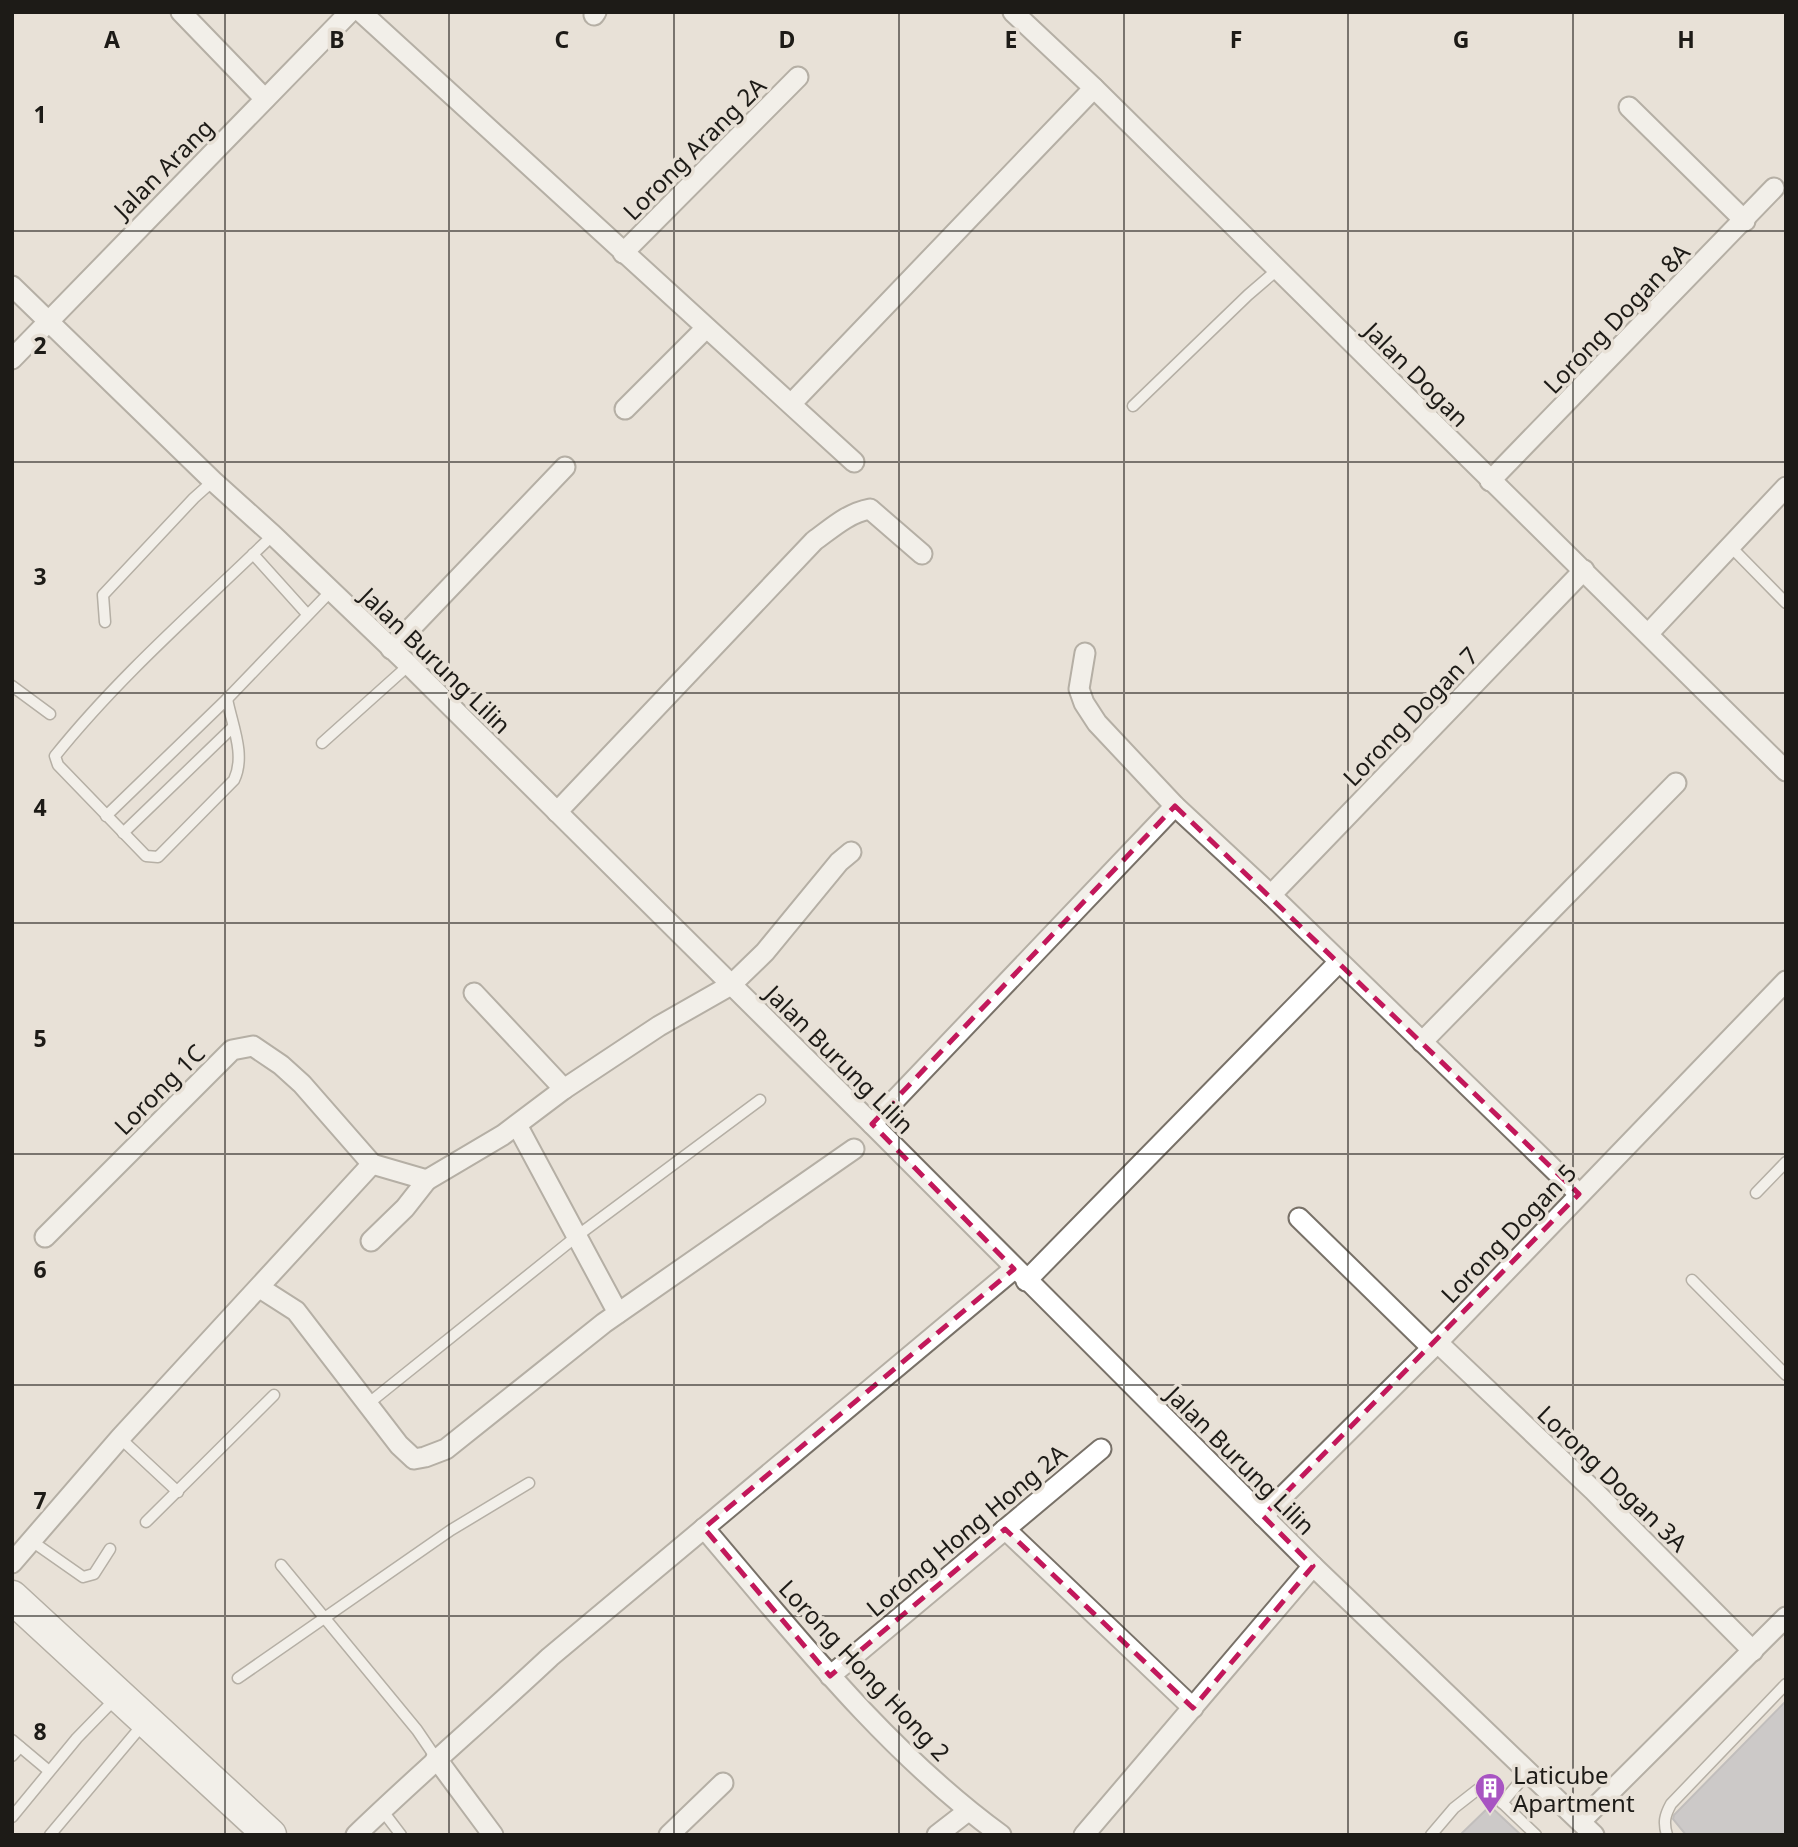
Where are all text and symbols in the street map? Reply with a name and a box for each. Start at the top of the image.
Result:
text: A [104,23,120,55]
text: B [329,23,345,55]
text: C [555,23,570,55]
text: D [779,23,795,55]
text: E [1005,23,1017,55]
text: F [1230,23,1242,55]
text: G [1453,23,1469,55]
text: H [1677,23,1695,55]
street label: Lorong Arang 2A [615,69,773,227]
text: 1 [33,98,47,130]
street label: Jalan Arang [104,111,220,227]
street label: Lorong Dogan 8A [1536,235,1697,400]
street label: Jalan Dogan [1356,313,1477,434]
text: 2 [33,329,47,361]
text: 3 [33,560,47,592]
street label: Jalan Burung Lilin [352,578,519,741]
street label: Lorong Dogan 7 [1335,639,1485,793]
text: 4 [33,791,47,823]
street label: Jalan Burung Lilin [757,976,922,1141]
text: 5 [33,1022,47,1054]
street label: Lorong 1C [106,1036,212,1142]
street label: Lorong Dogan 5 [1433,1156,1583,1310]
text: 6 [33,1253,47,1285]
street label: Jalan Burung Lilin [1158,1377,1323,1542]
street label: Lorong Dogan 3A [1531,1398,1696,1559]
street label: Lorong Hong Hong 2A [859,1436,1074,1624]
text: 7 [33,1484,47,1516]
street label: Lorong Hong Hong 2 [772,1572,958,1768]
text: 8 [33,1715,47,1747]
place label: Laticube Apartment [1513,1758,1635,1819]
building icon: Laticube Apartment [1473,1771,1507,1815]

